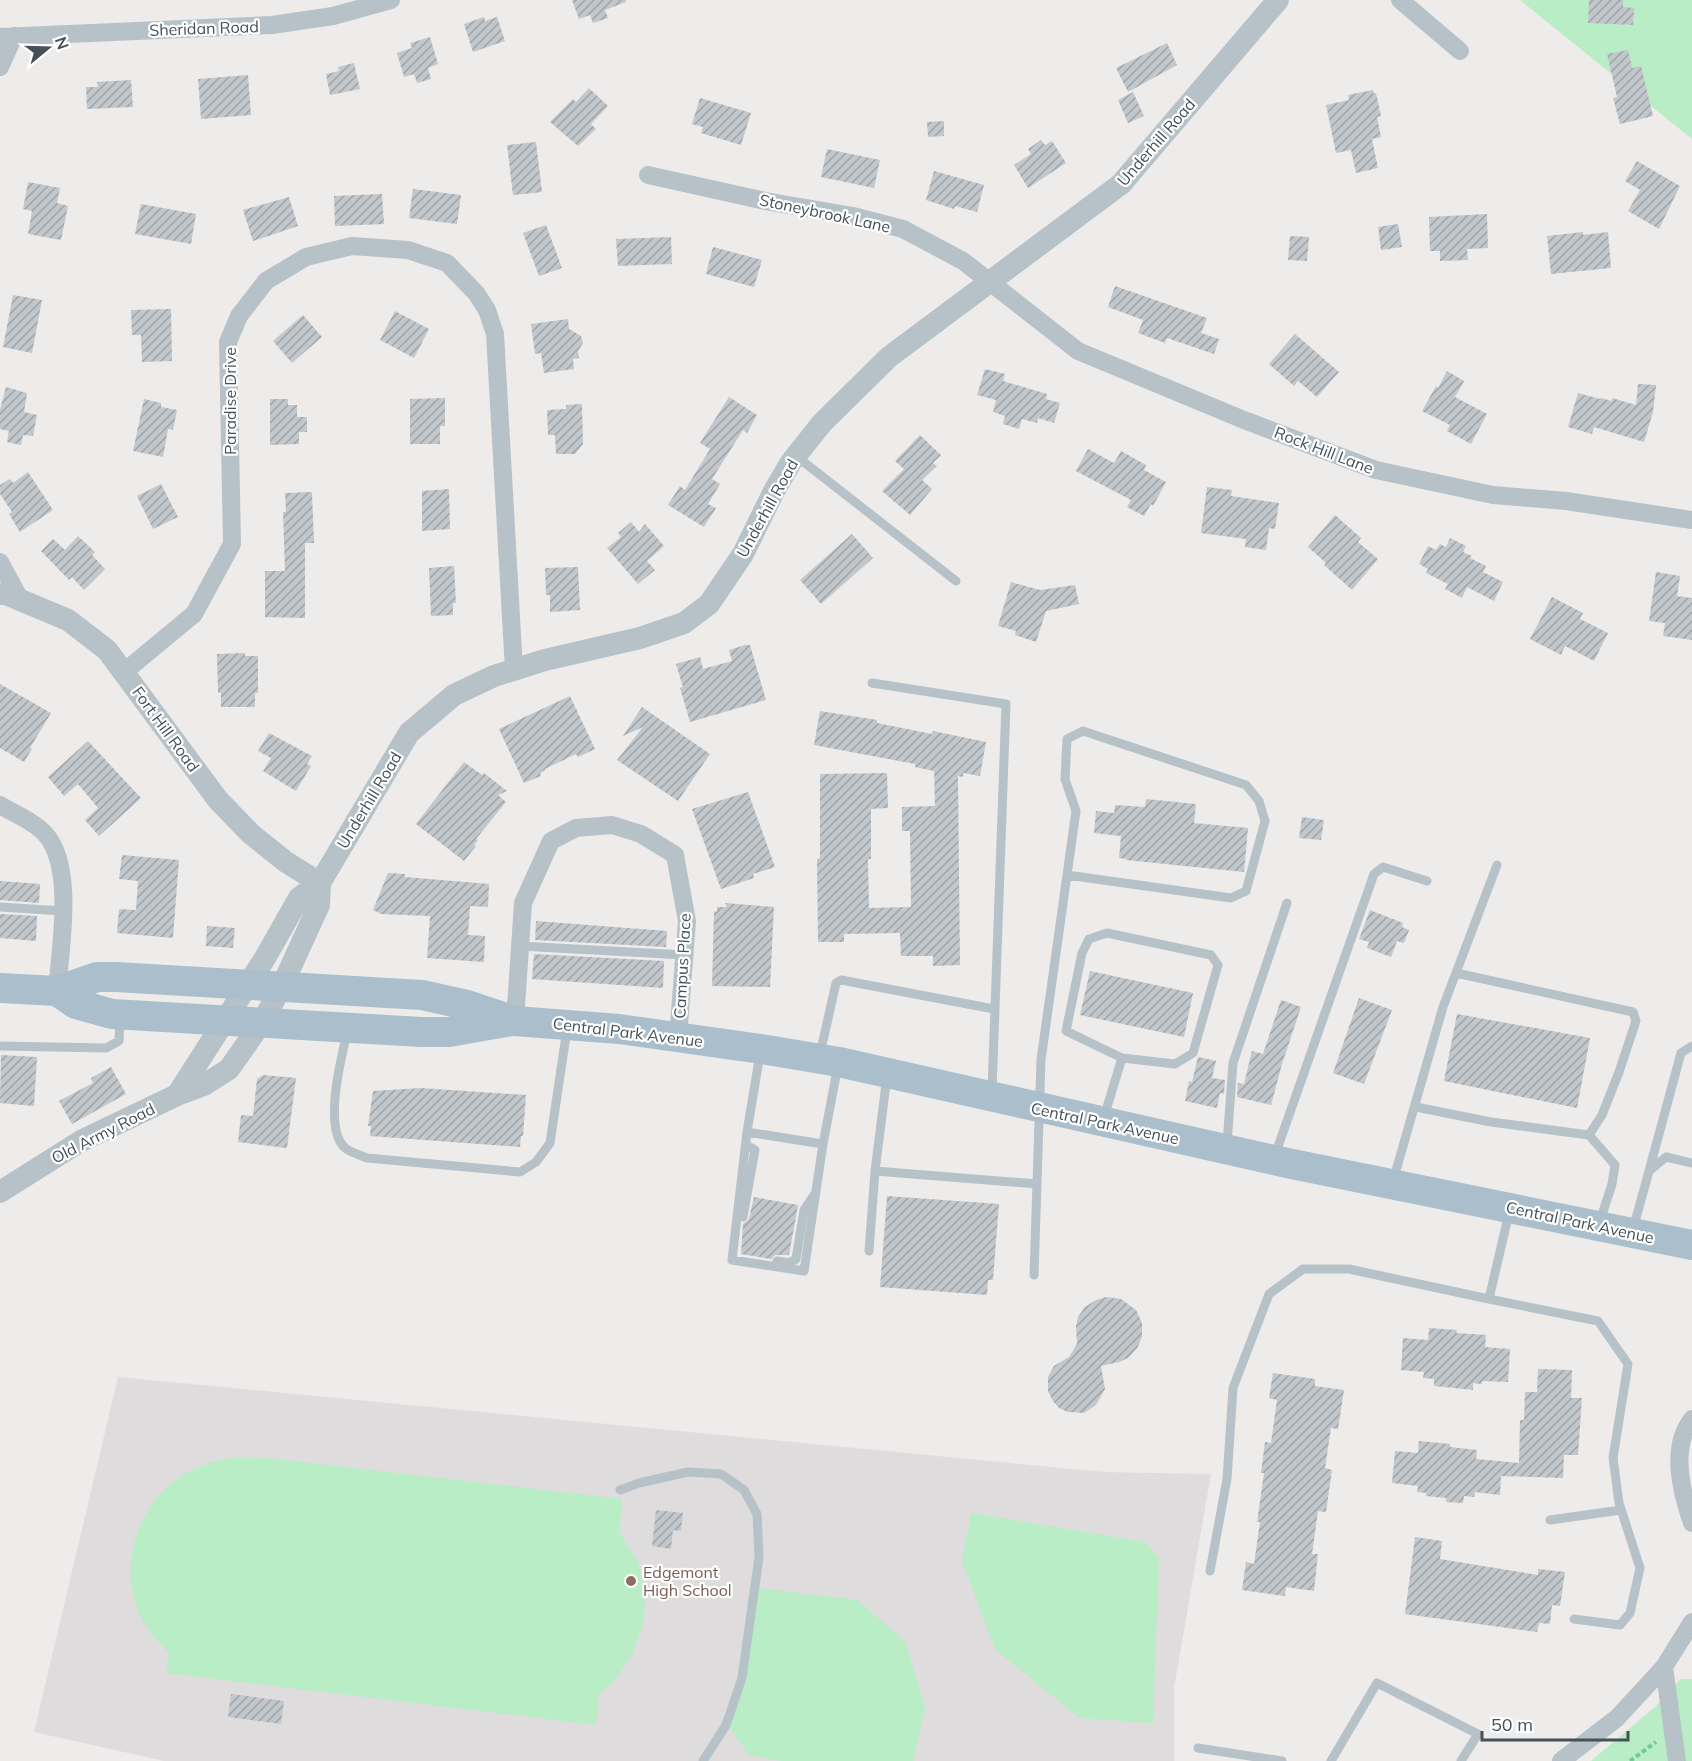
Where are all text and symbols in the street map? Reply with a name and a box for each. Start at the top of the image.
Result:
street label: Sheridan Road [149,16,259,40]
north arrow [18,18,78,78]
text: N [51,34,74,52]
street label: Underhill Road [1113,94,1199,190]
street label: Stoneybrook Lane [758,189,892,237]
street label: Paradise Drive [220,347,240,455]
street label: Rock Hill Lane [1272,422,1376,478]
street label: Underhill Road [732,455,802,561]
street label: Fort Hill Road [128,682,204,776]
street label: Underhill Road [332,748,406,852]
street label: Campus Place [669,913,695,1019]
street label: Central Park Avenue [552,1013,704,1051]
street label: Old Army Road [48,1098,158,1168]
street label: Central Park Avenue [1029,1098,1181,1148]
street label: Central Park Avenue [1504,1197,1656,1247]
place label: Edgemont High School [643,1562,732,1600]
marker: Edgemont High School [624,1574,638,1588]
scale bar [1482,1704,1628,1742]
text: 50 m [1491,1713,1533,1736]

